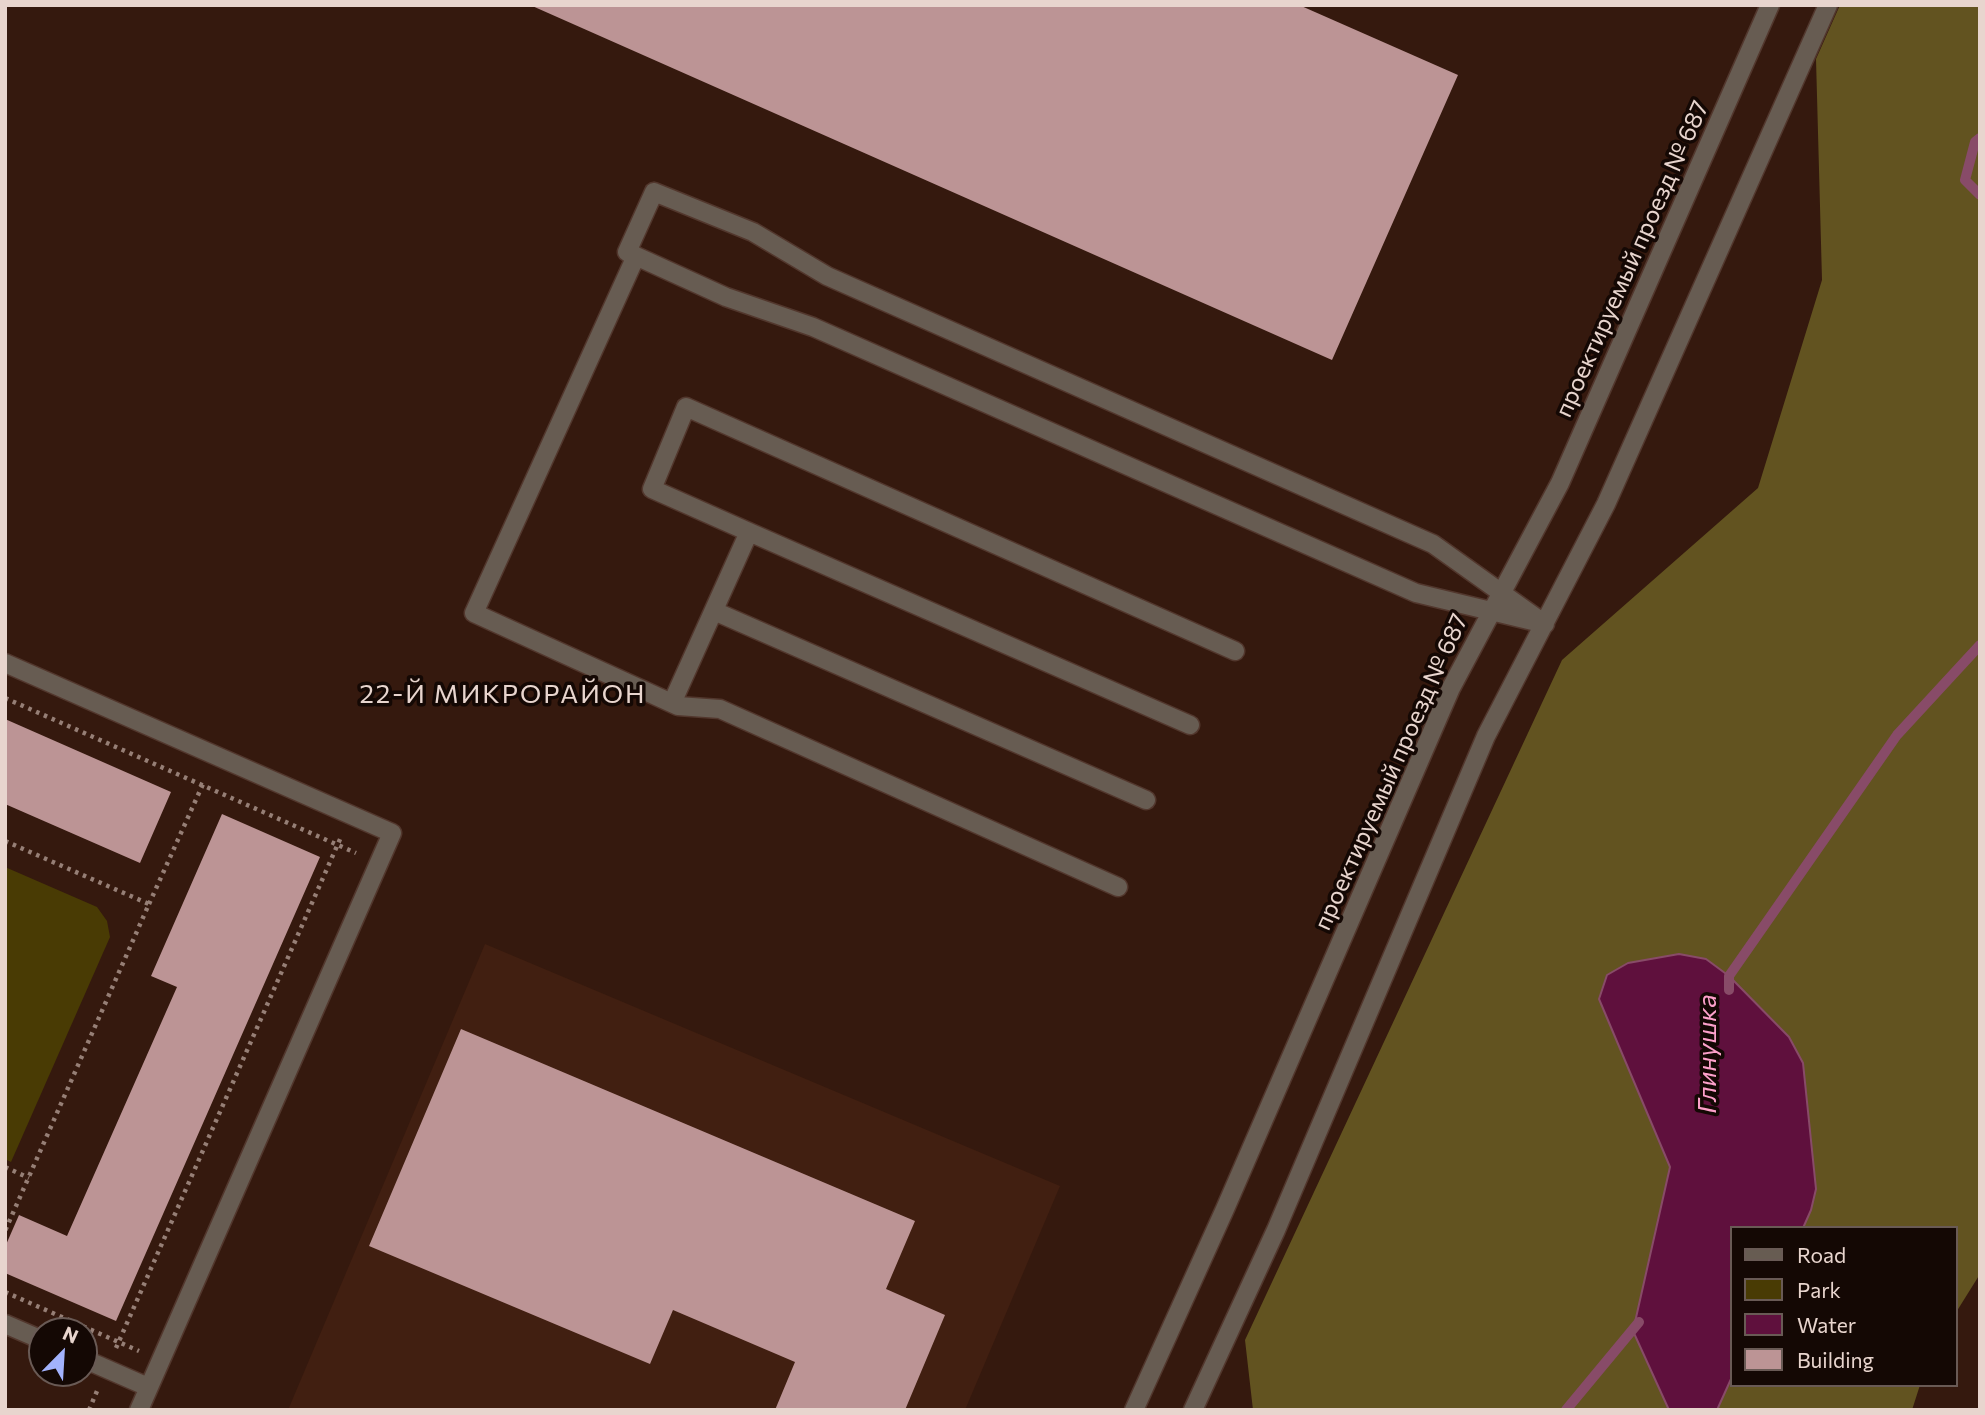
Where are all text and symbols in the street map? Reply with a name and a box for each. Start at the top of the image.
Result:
street label: проектируемый проезд № 687 [1549,96,1715,422]
street label: проектируемый проезд № 687 [1308,609,1474,935]
district label: 22-Й МИКРОРАЙОН [361,678,645,710]
water label: Глинушка [1691,994,1723,1114]
legend [1730,1226,1957,1387]
text: Road [1797,1242,1846,1267]
text: Park [1797,1277,1841,1302]
text: Water [1797,1312,1856,1337]
north arrow [28,1317,98,1387]
text: N [60,1321,82,1348]
text: Building [1797,1347,1874,1372]

